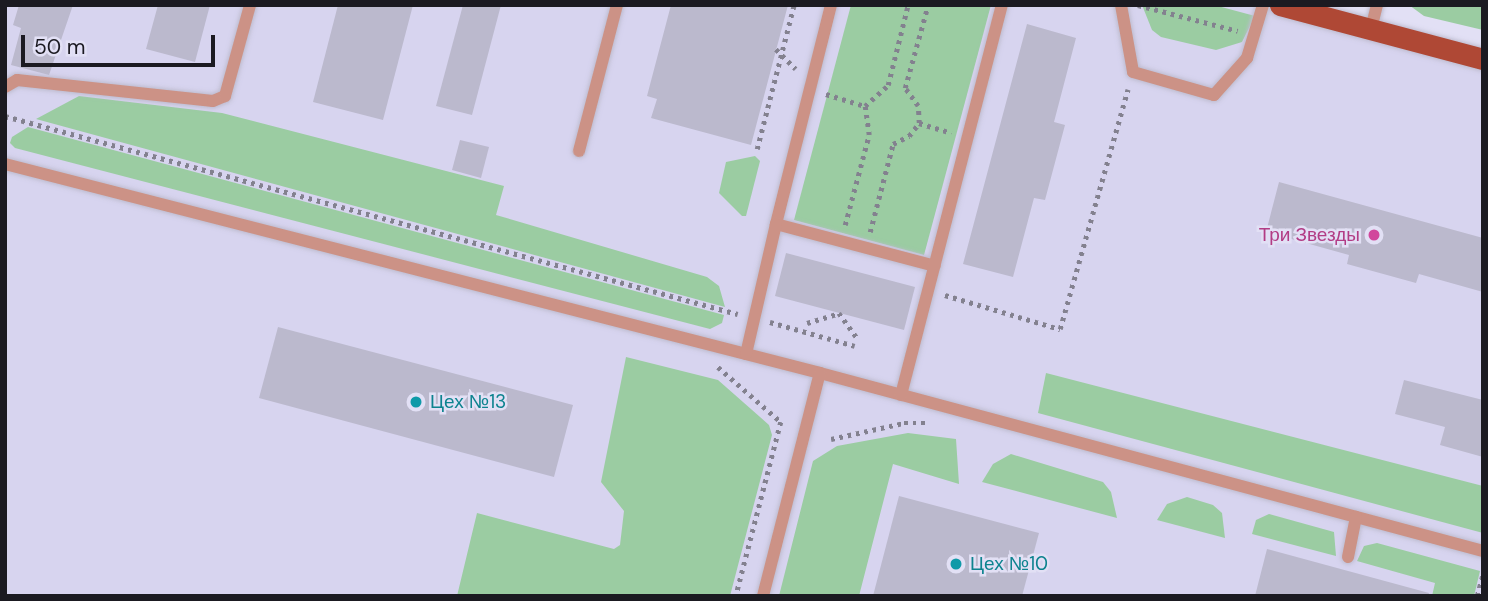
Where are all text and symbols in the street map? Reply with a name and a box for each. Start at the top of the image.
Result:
scale bar [24,21,219,65]
text: 50 m [34,33,85,61]
place label: Три Звезды [1259,224,1360,246]
marker: Три Звезды [1366,227,1382,243]
place label: Цех №13 [430,391,506,413]
marker: Цех №13 [408,394,424,410]
place label: Цех №10 [970,553,1048,575]
marker: Цех №10 [948,556,964,572]

